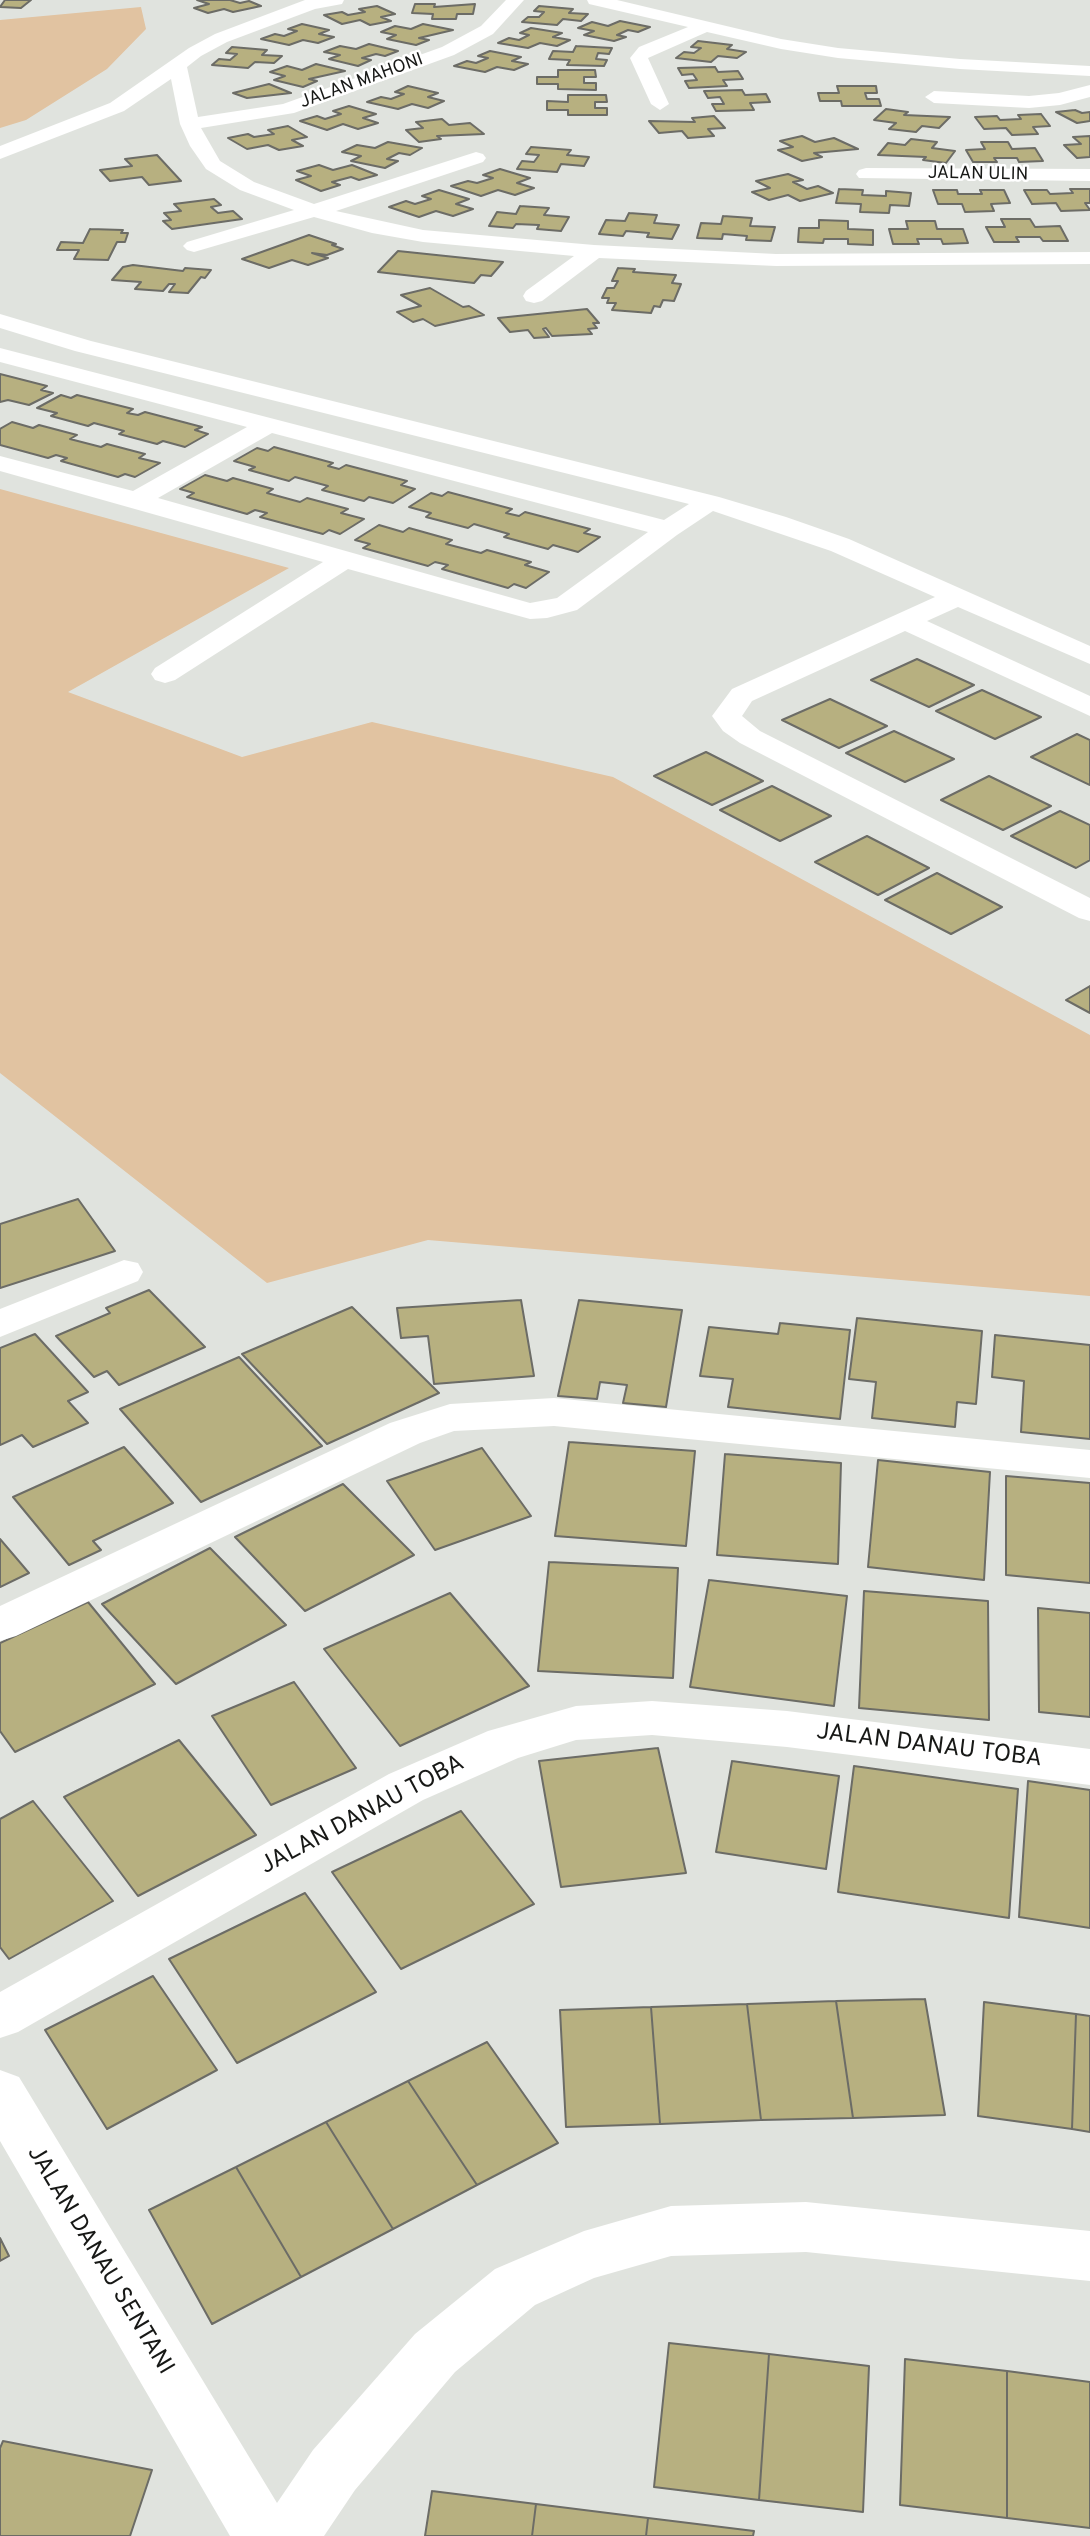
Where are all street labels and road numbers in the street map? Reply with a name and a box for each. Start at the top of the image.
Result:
street label: JALAN MAHONI [297,50,427,114]
street label: JALAN ULIN [928,163,1028,187]
street label: JALAN DANAU TOBA [815,1719,1043,1775]
street label: JALAN DANAU TOBA [256,1750,470,1882]
street label: JALAN DANAU SENTANI [19,2141,179,2381]

